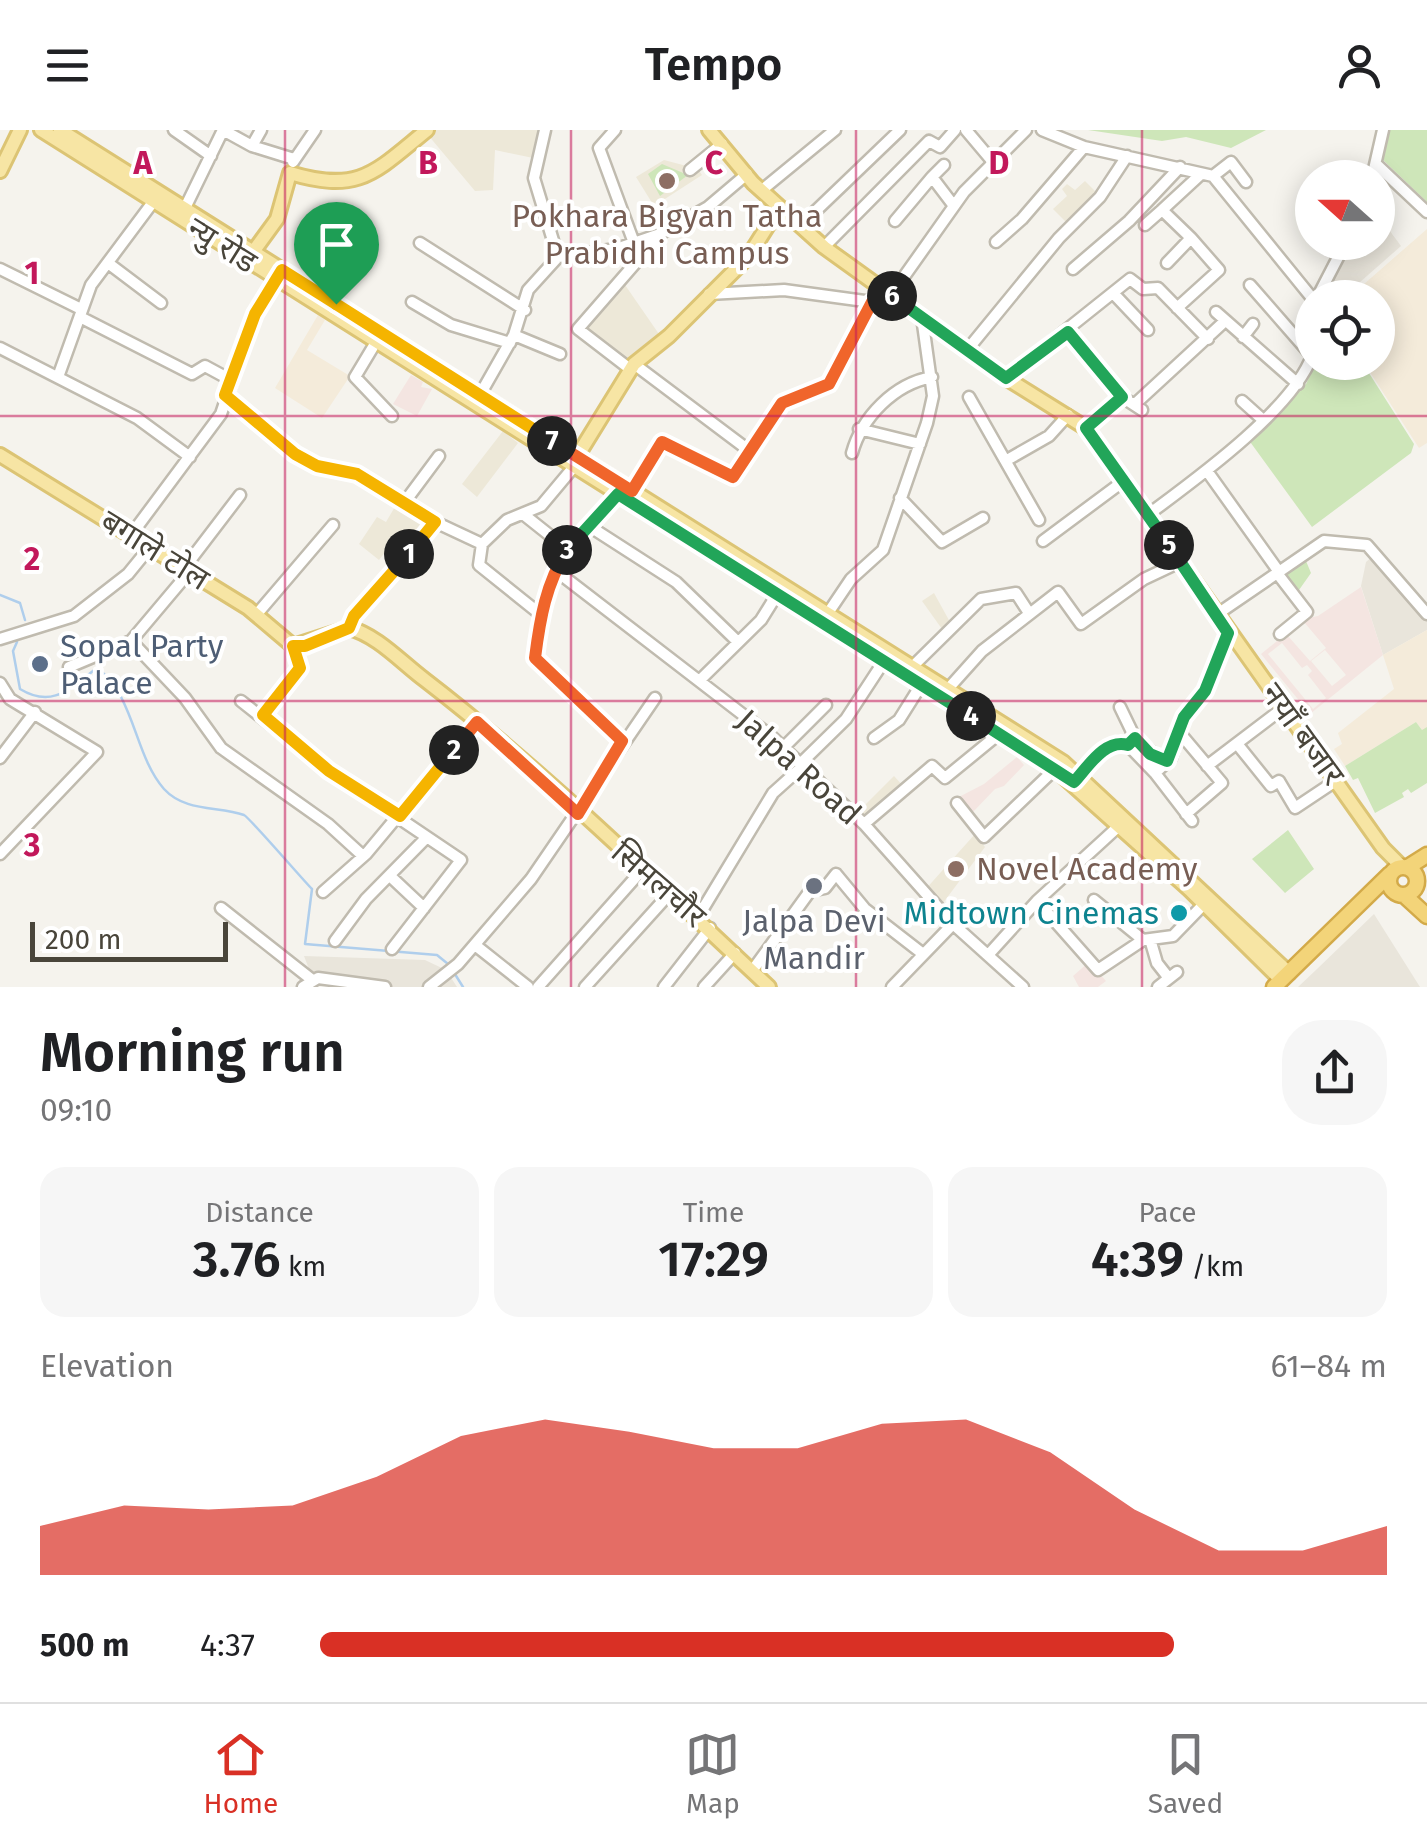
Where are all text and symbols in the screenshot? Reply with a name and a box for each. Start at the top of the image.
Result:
icon: menu [40,38,95,93]
text: Tempo [645,38,782,92]
icon: person [1332,38,1387,93]
text: A [133,144,154,182]
text: B [418,144,438,182]
text: C [705,144,724,182]
text: D [989,144,1009,182]
north arrow [1295,160,1395,260]
map controls [1295,160,1395,380]
marker: Pokhara Bigyan Tatha Prabidhi Campus [656,170,678,192]
place label: Pokhara Bigyan Tatha Prabidhi Campus [511,197,823,272]
pin [294,202,379,305]
street label: न्यु रोड [180,209,265,282]
icon: arrive [309,217,364,272]
text: 1 [25,254,39,292]
pin: 6 [867,271,917,321]
text: 6 [884,279,900,312]
button: locate [1295,280,1395,380]
pin: 7 [527,416,577,466]
text: 7 [545,424,559,457]
street label: बगाले टोल [94,502,217,599]
pin: 5 [1144,520,1194,570]
pin: 3 [542,525,592,575]
text: 5 [1161,528,1177,561]
pin: 1 [384,529,434,579]
text: 3 [560,533,574,566]
text: 1 [403,537,416,570]
text: 2 [24,540,40,578]
place label: Sopal Party Palace [60,627,224,702]
marker: Sopal Party Palace [29,653,51,675]
street label: नयाँ बजार [1253,676,1353,793]
pin: 4 [946,691,996,741]
text: 4 [963,699,979,732]
street label: Jalpa Road [729,701,869,833]
pin: 2 [429,725,479,775]
text: 2 [447,733,461,766]
text: 3 [23,826,40,864]
street label: सिमलचौर [604,833,715,936]
place label: Novel Academy [976,850,1198,888]
marker: Novel Academy [945,858,967,880]
marker: Jalpa Devi Mandir [803,875,825,897]
place label: Midtown Cinemas [903,894,1159,932]
place label: Jalpa Devi Mandir [742,902,886,977]
marker: Midtown Cinemas [1168,902,1190,924]
scale bar [30,917,228,961]
text: 200 m [45,923,122,956]
text: Morning run [40,1020,345,1086]
button: share [1282,1020,1387,1125]
text: 09:10 [40,1091,112,1129]
text: Distance [205,1196,314,1229]
text: Time [683,1196,744,1229]
text: Pace [1138,1196,1197,1229]
text: 3.76 [193,1229,280,1289]
text: 17:29 [658,1229,769,1289]
text: 4:39 [1091,1229,1184,1289]
text: km [280,1250,326,1283]
text: /km [1184,1250,1244,1283]
text: Elevation [40,1347,174,1385]
text: 61–84 m [1270,1347,1387,1385]
text: 500 m [40,1626,129,1664]
text: 4:37 [200,1626,255,1664]
tab: Home [204,1727,278,1820]
tab: Map [685,1727,740,1820]
tab: Saved [1148,1727,1223,1820]

